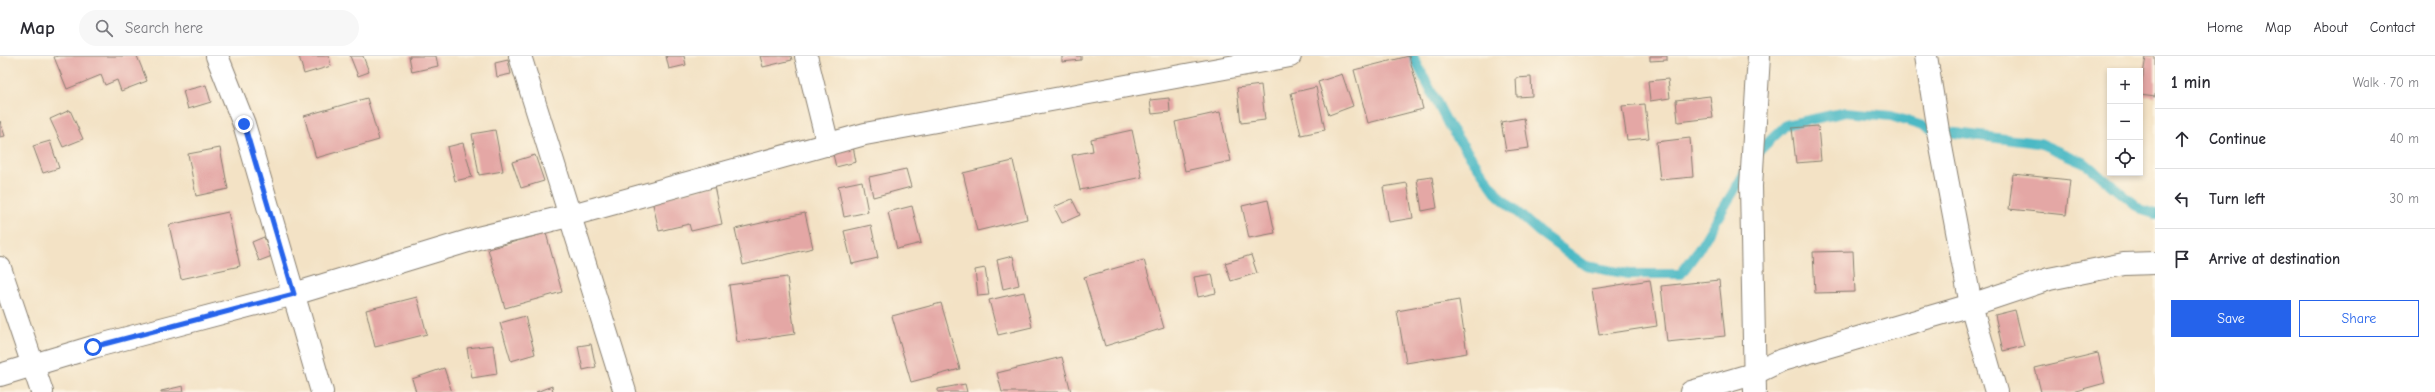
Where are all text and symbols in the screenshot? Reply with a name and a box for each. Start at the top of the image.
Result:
search box [79,10,359,46]
text: Map [20,17,55,39]
icon: search [93,17,115,39]
text: Search here [125,19,203,37]
text: Home [2207,19,2243,36]
text: Map [2265,19,2291,36]
text: About [2313,19,2348,36]
text: Contact [2370,19,2415,36]
map controls [2107,68,2143,176]
button: + [2107,68,2143,104]
text: 1 min [2171,73,2211,92]
text: Walk · 70 m [2353,75,2419,90]
button: − [2107,104,2143,140]
route end [235,115,253,133]
icon: ahead [2171,128,2193,150]
text: Continue [2209,130,2266,148]
text: 40 m [2390,131,2419,146]
button: locate [2107,140,2143,176]
icon: left [2171,188,2193,210]
text: Turn left [2209,190,2265,208]
text: 30 m [2389,191,2419,206]
icon: arrive [2171,248,2193,270]
text: Arrive at destination [2209,250,2340,268]
button: Save [2171,300,2291,337]
button: Share [2299,300,2419,337]
route start [84,338,102,356]

